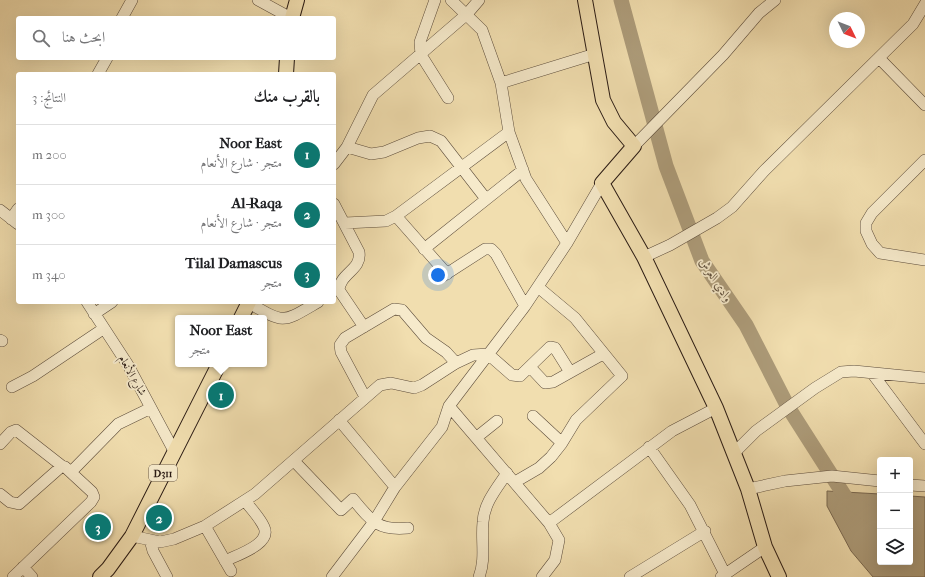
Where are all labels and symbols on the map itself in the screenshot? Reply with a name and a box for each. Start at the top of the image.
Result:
north arrow [829,12,865,48]
water label: وادي العرش [694,255,735,306]
your location [428,265,448,285]
street label: شارع الأنعام [113,352,151,399]
pin: 1 [208,380,234,410]
road number: D311 [149,465,177,481]
pin: 2 [146,503,172,533]
pin: 3 [85,512,111,542]

